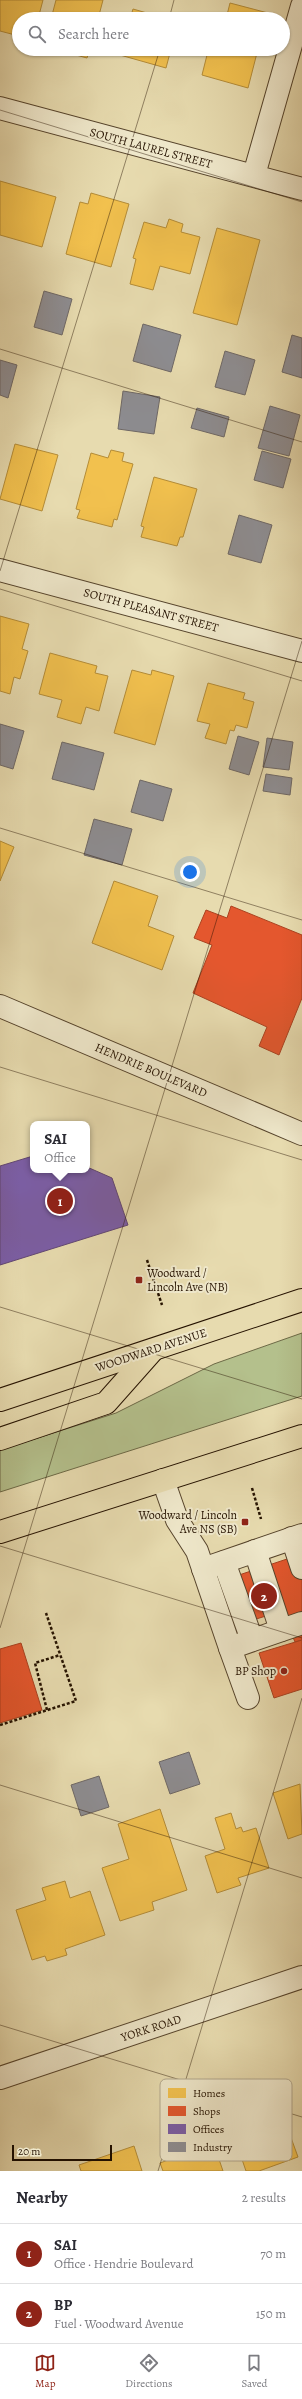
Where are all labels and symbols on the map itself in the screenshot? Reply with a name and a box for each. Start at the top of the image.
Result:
street label: SOUTH LAUREL STREET [88,124,214,172]
street label: SOUTH PLEASANT STREET [82,584,221,636]
your location [180,862,200,882]
street label: HENDRIE BOULEVARD [92,1039,210,1101]
pin: 1 [47,1186,73,1216]
place label: Woodward / Lincoln Ave (NB) [146,1265,228,1295]
marker: Woodward / Lincoln Ave (NB) [134,1275,144,1285]
street label: WOODWARD AVENUE [92,1324,209,1376]
place label: Woodward / Lincoln Ave NS (SB) [137,1507,237,1537]
marker: Woodward / Lincoln Ave NS (SB) [240,1517,250,1527]
pin: 2 [251,1581,277,1611]
place label: BP Shop [235,1663,276,1679]
marker: BP Shop [279,1666,289,1676]
street label: YORK ROAD [118,2011,183,2046]
legend [160,2079,292,2161]
text: Homes [193,2086,225,2101]
text: Shops [193,2104,220,2119]
text: Offices [193,2122,224,2137]
text: Industry [193,2140,232,2155]
scale bar [12,2143,112,2162]

